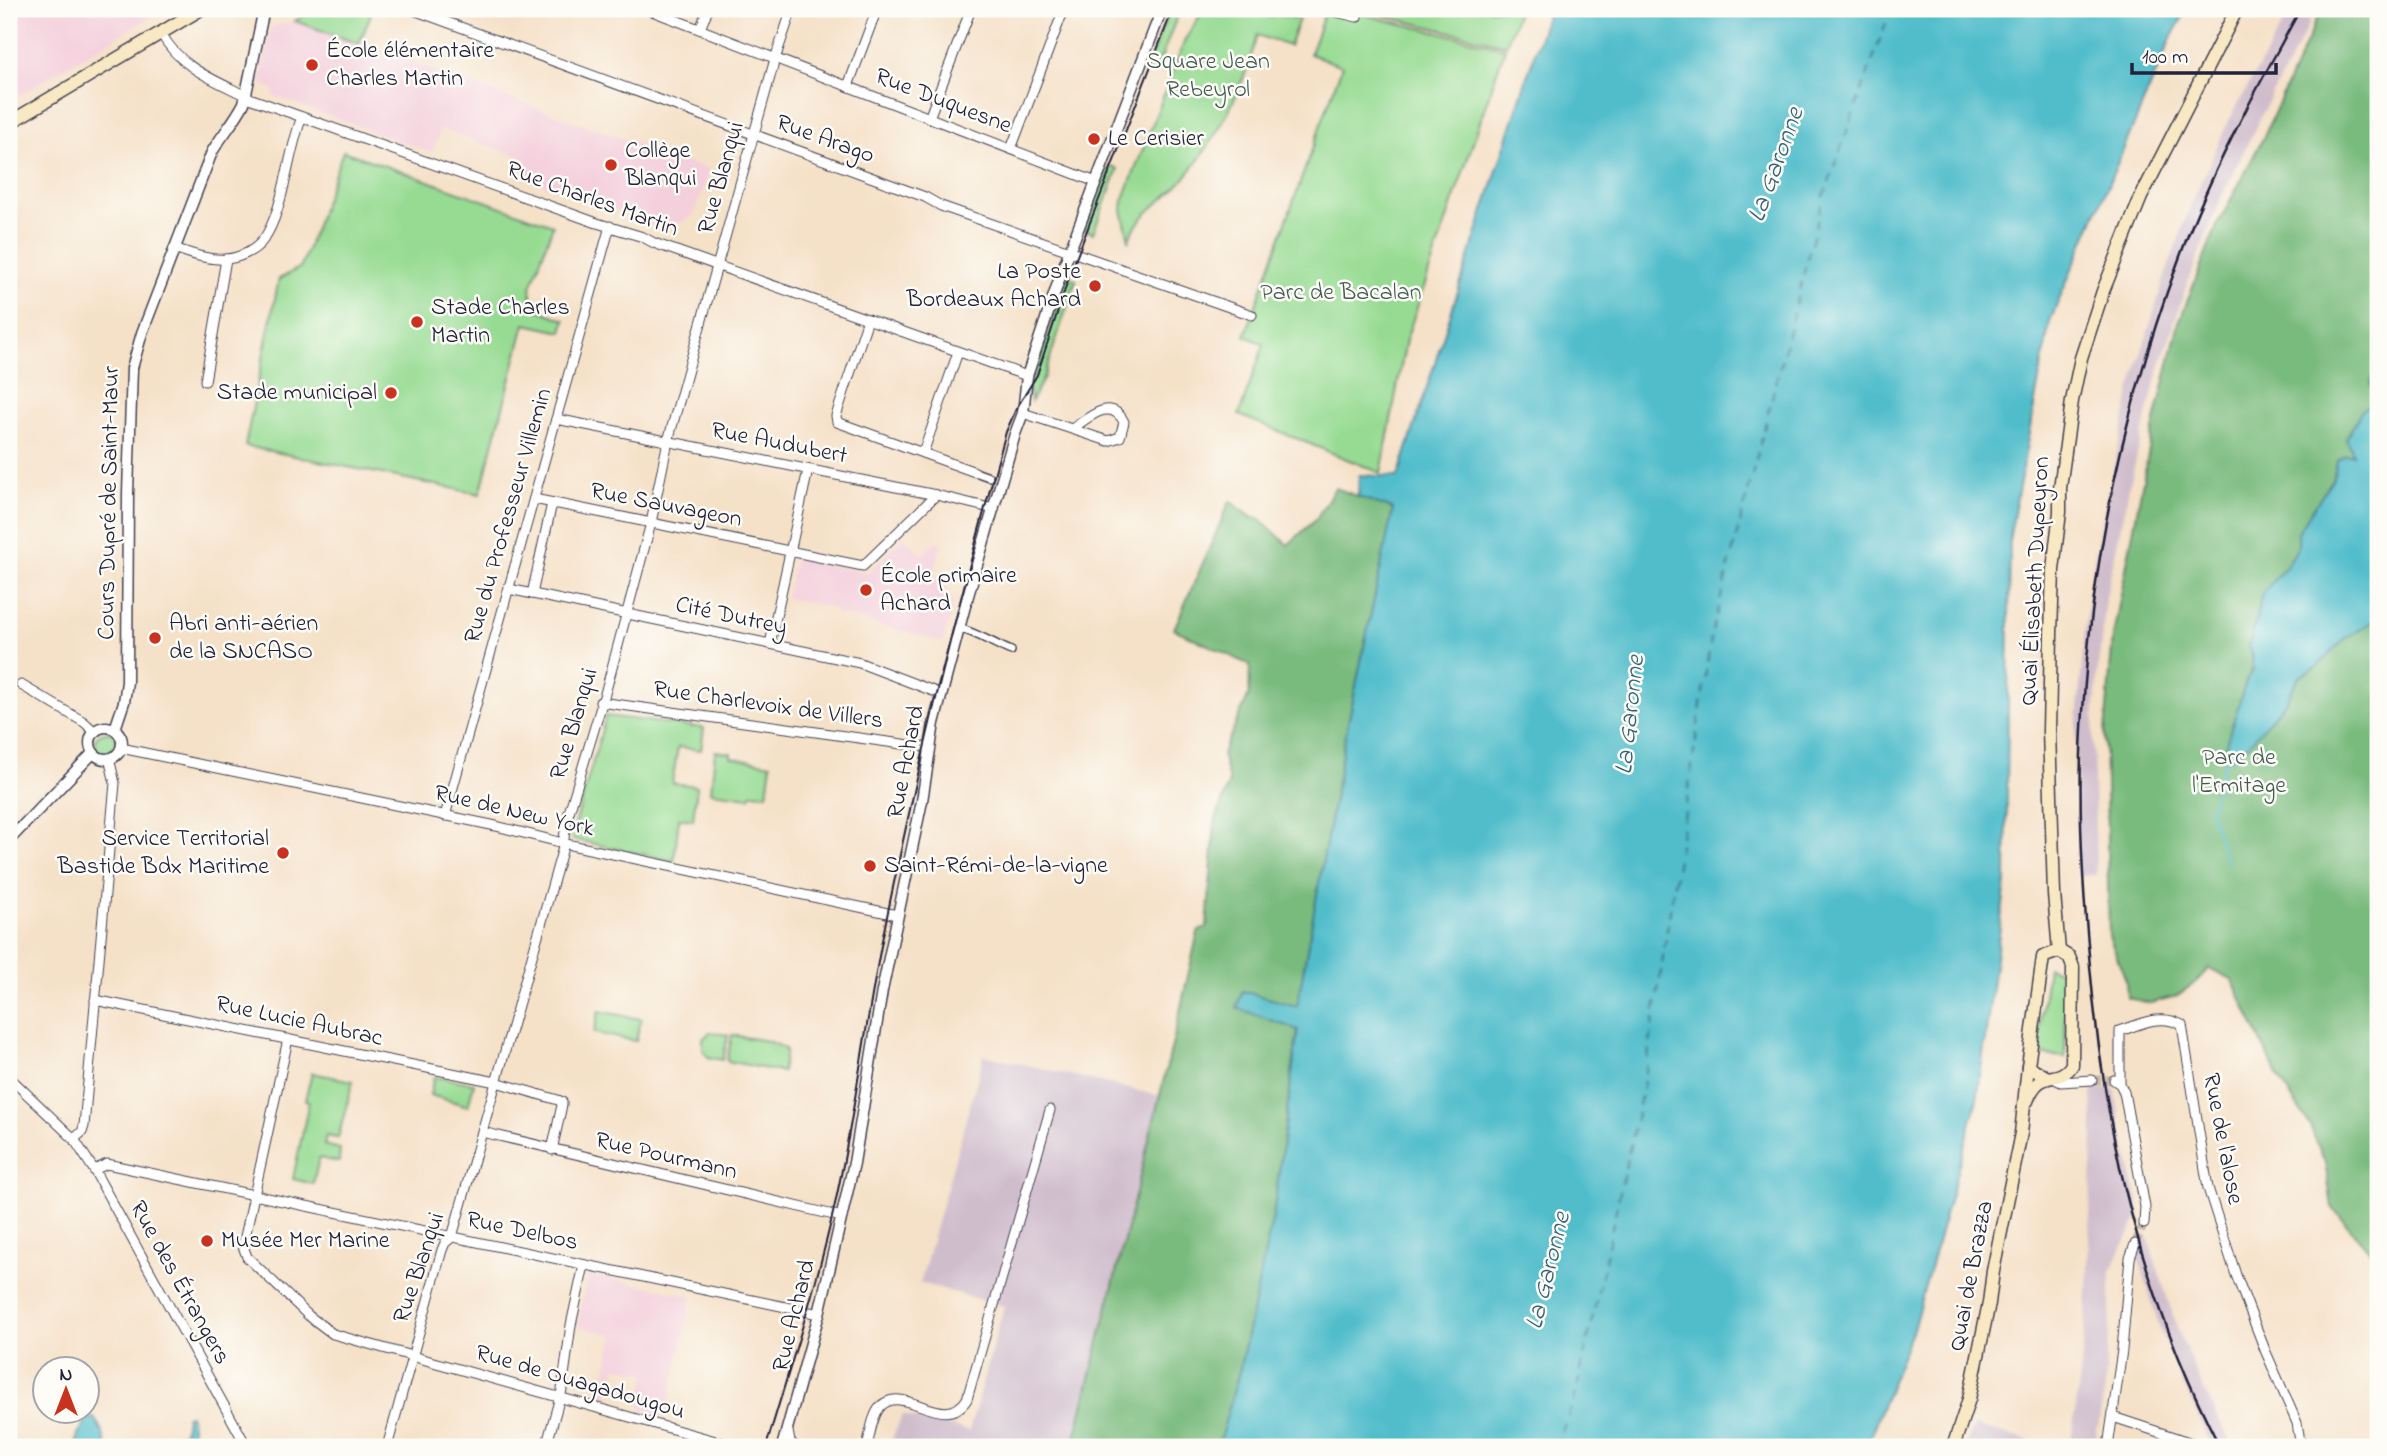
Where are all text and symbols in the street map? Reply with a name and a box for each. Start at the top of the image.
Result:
scale bar [2132,32,2275,76]
place label: École élémentaire Charles Martin [326,34,494,97]
text: 100 m [2142,43,2188,73]
park label: Square Jean Rebeyrol [1146,45,1270,109]
marker: École élémentaire Charles Martin [304,57,320,73]
street label: Rue Duquesne [869,60,1017,144]
water label: La Garonne [1739,101,1816,228]
street label: Rue Arago [771,106,879,174]
street label: Rue Blanqui [689,118,755,238]
place label: Le Cerisier [1108,122,1205,157]
marker: Le Cerisier [1086,131,1102,147]
place label: Collège Blanqui [624,134,697,197]
street label: Rue Charles Martin [501,153,683,247]
marker: Collège Blanqui [603,157,619,173]
place label: La Poste Bordeaux Achard [906,255,1081,318]
park label: Parc de Bacalan [1260,276,1422,311]
marker: La Poste Bordeaux Achard [1087,278,1103,294]
place label: Stade Charles Martin [431,291,570,354]
marker: Stade Charles Martin [409,314,425,330]
street label: Cours Dupré de Saint-Maur [90,365,130,640]
place label: Stade municipal [217,376,377,411]
street label: Rue du Professeur Villemin [456,384,562,648]
marker: Stade municipal [383,385,399,401]
street label: Rue Audubert [708,414,850,474]
street label: Quai Élisabeth Dupeyron [2012,455,2061,707]
street label: Rue Sauvageon [587,474,745,538]
place label: École primaire Achard [880,559,1017,622]
marker: École primaire Achard [858,582,874,598]
street label: Cité Dutrey [672,588,790,647]
place label: Abri anti-aérien de la SNCASO [169,607,318,670]
marker: Abri anti-aérien de la SNCASO [147,630,163,646]
water label: La Garonne [1606,652,1656,776]
street label: Rue Blanqui [541,664,609,784]
street label: Rue Charlevoix de Villers [651,673,885,739]
street label: Rue Achard [879,702,935,821]
park label: Parc de l'Ermitage [2192,741,2286,804]
street label: Rue de New York [430,777,598,848]
place label: Service Territorial Bastide Bdx Maritime [57,822,269,885]
marker: Service Territorial Bastide Bdx Maritime [275,845,291,861]
place label: Saint-Rémi-de-la-vigne [884,849,1108,884]
marker: Saint-Rémi-de-la-vigne [862,858,878,874]
street label: Rue Lucie Aubrac [212,987,386,1057]
street label: Rue de l'alose [2192,1070,2252,1208]
street label: Rue Pourmann [591,1124,741,1190]
street label: Rue des Étrangers [120,1195,238,1371]
street label: Quai de Brazza [1940,1198,2004,1354]
street label: Rue Delbos [463,1203,581,1261]
water label: La Garonne [1516,1207,1582,1334]
street label: Rue Blanqui [385,1208,455,1328]
place label: Musée Mer Marine [221,1224,390,1259]
marker: Musée Mer Marine [199,1233,215,1249]
street label: Rue Achard [764,1256,826,1376]
street label: Rue de Ouagadougou [471,1336,689,1430]
north arrow [32,1354,102,1424]
text: N [60,1362,73,1389]

